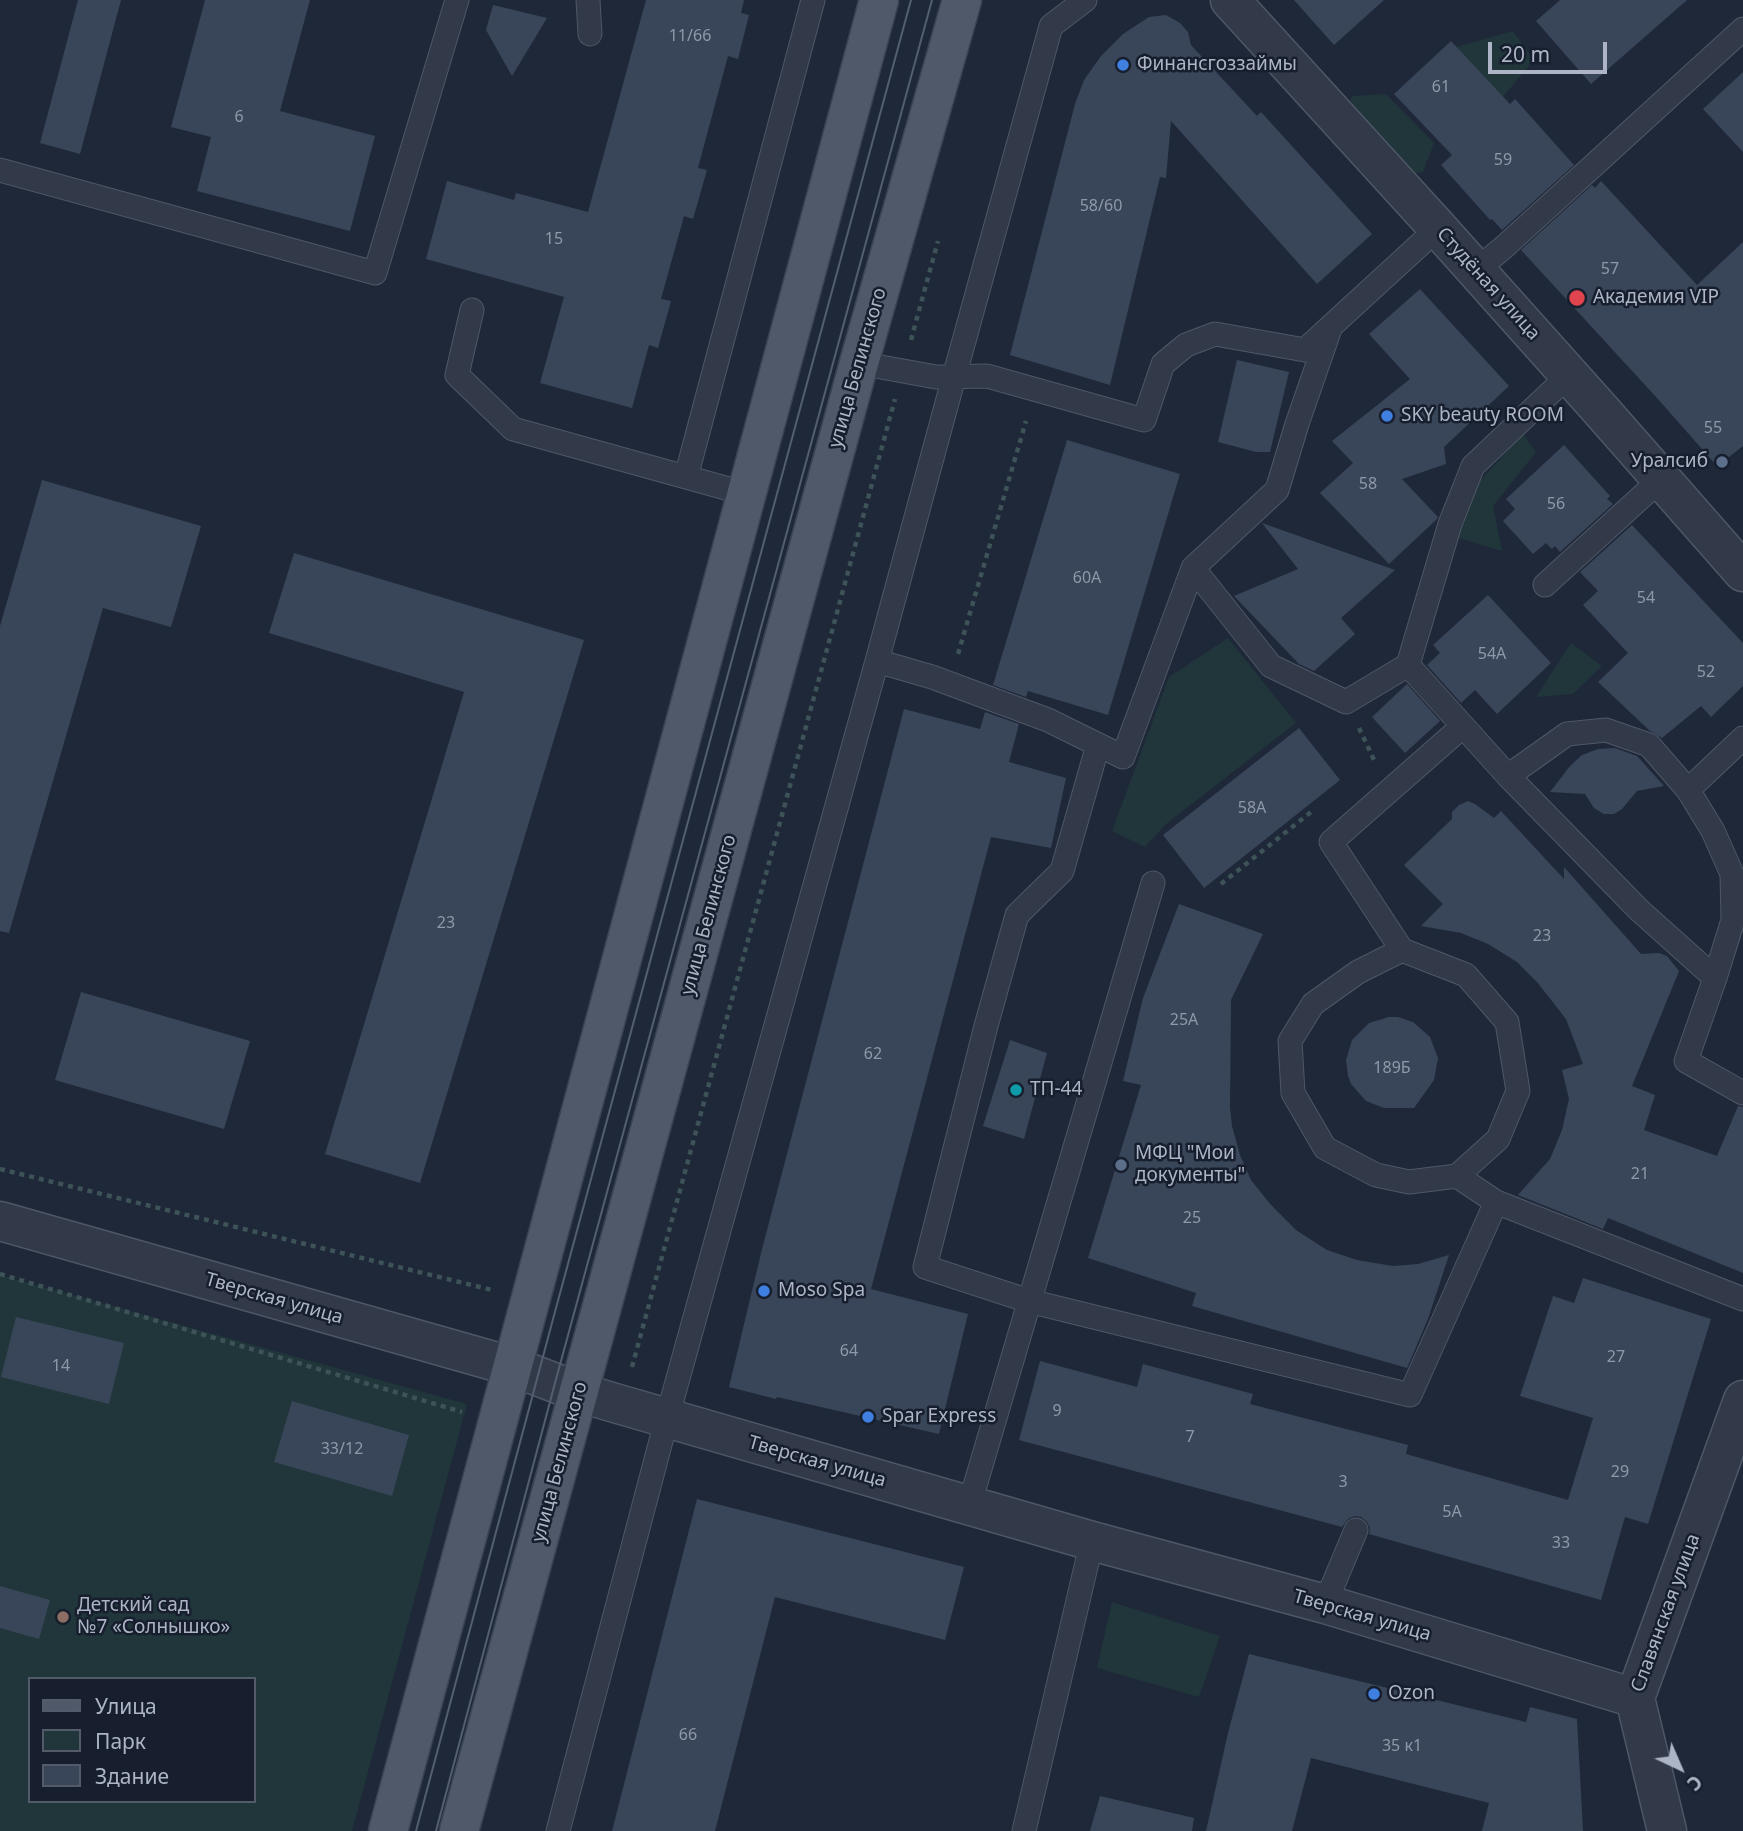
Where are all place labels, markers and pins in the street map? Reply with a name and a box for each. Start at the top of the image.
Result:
place label: Финансгоззаймы [1137,54,1297,76]
marker: Финансгоззаймы [1115,57,1131,73]
place label: Академия VIP [1593,287,1719,309]
marker: Академия VIP [1567,288,1587,308]
place label: SKY beauty ROOM [1401,405,1564,427]
marker: SKY beauty ROOM [1379,408,1395,424]
place label: Уралсиб [1631,451,1708,473]
marker: Уралсиб [1714,454,1730,470]
place label: ТП-44 [1030,1079,1082,1101]
marker: ТП-44 [1008,1082,1024,1098]
place label: МФЦ "Мои документы" [1135,1143,1245,1187]
marker: МФЦ "Мои документы" [1113,1157,1129,1173]
place label: Moso Spa [778,1280,865,1302]
marker: Moso Spa [756,1283,772,1299]
place label: Spar Express [882,1406,996,1428]
marker: Spar Express [860,1409,876,1425]
place label: Детский сад №7 «Солнышко» [77,1595,230,1639]
marker: Детский сад №7 «Солнышко» [55,1609,71,1625]
place label: Ozon [1388,1683,1435,1705]
marker: Ozon [1366,1686,1382,1702]

